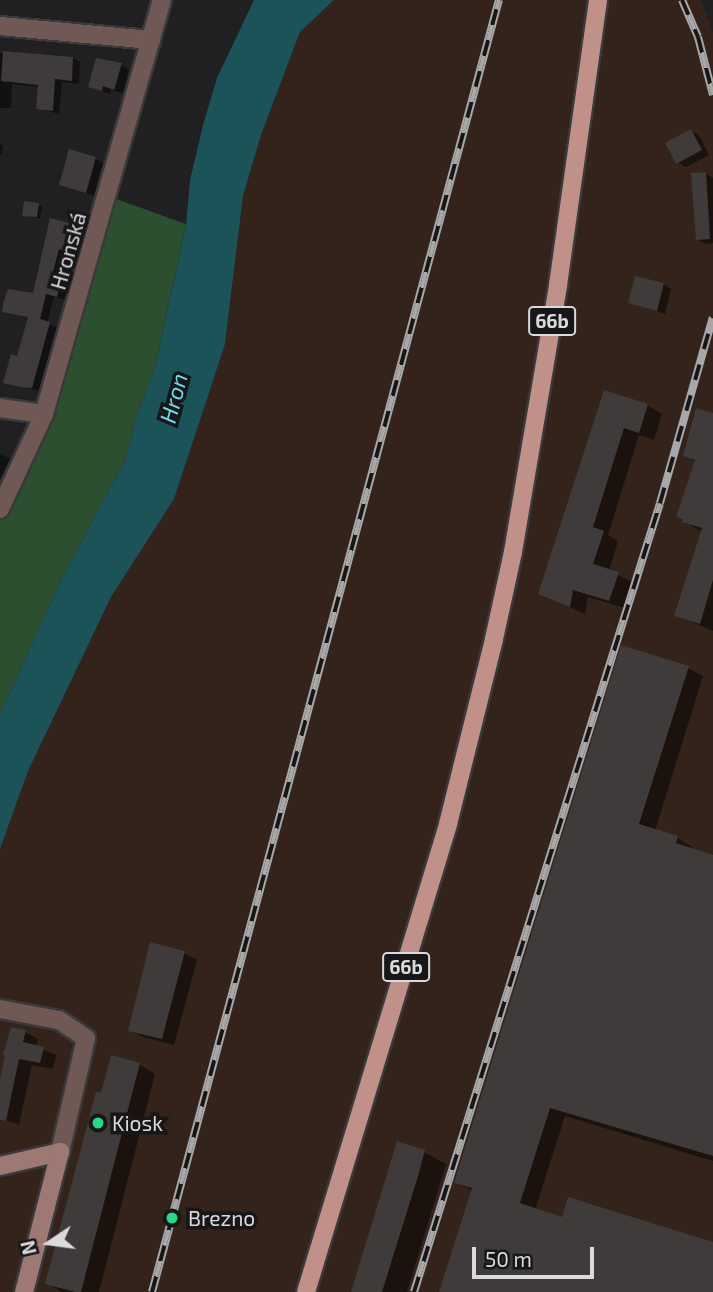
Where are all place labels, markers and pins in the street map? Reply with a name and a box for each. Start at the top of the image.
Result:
place label: Kiosk [112,1110,163,1136]
marker: Kiosk [90,1115,106,1131]
place label: Brezno [188,1205,255,1231]
marker: Brezno [162,1208,182,1228]

